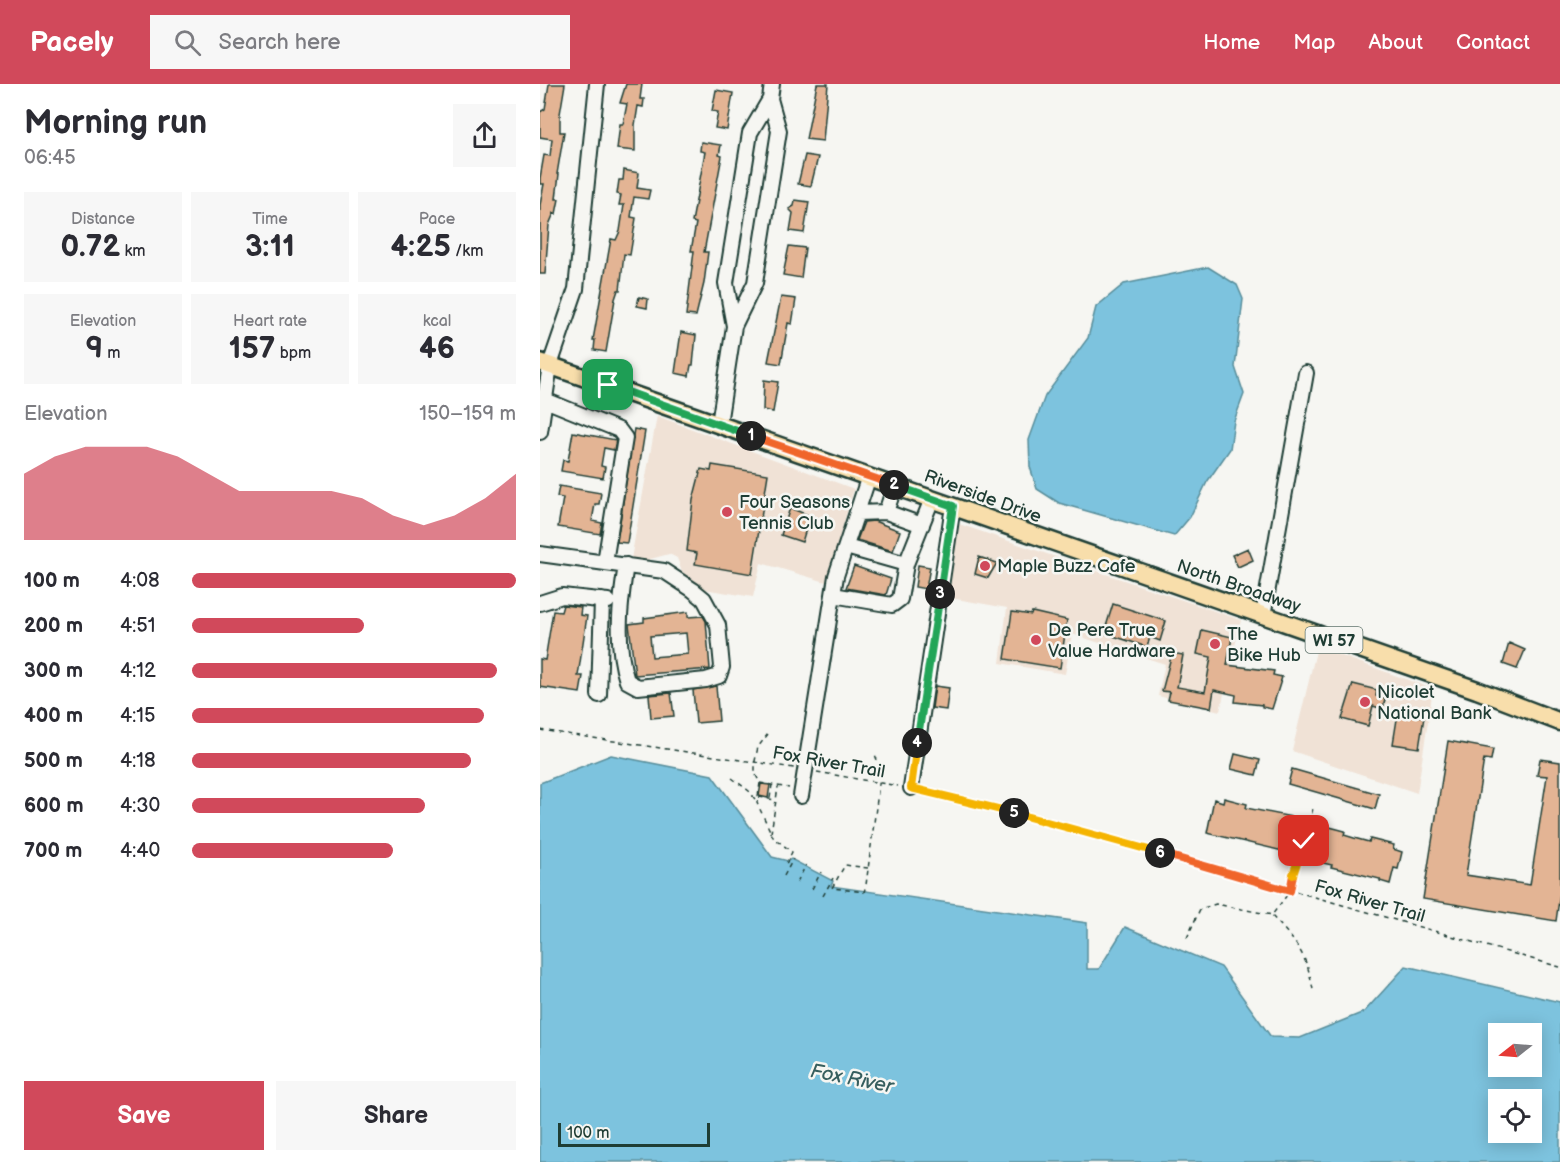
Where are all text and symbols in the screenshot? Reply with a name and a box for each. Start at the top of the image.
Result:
search box [150,15,570,69]
text: Pacely [30,26,114,59]
icon: search [171,26,204,59]
text: Search here [219,29,341,56]
text: Home [1203,30,1260,55]
text: Map [1293,30,1335,55]
text: About [1368,30,1423,55]
text: Contact [1456,30,1530,55]
text: Morning run [24,103,207,143]
button: share [453,104,516,167]
text: 06:45 [24,146,76,170]
text: Distance [71,210,135,229]
text: Time [252,210,288,229]
text: Pace [419,210,455,229]
text: 0.72 [60,229,120,265]
text: 3:11 [245,229,295,265]
text: 4:25 [391,229,451,265]
text: km [120,242,146,261]
text: /km [451,242,483,261]
text: Elevation [70,312,136,331]
text: Heart rate [233,312,307,331]
text: kcal [423,312,451,331]
text: 9 [85,331,103,367]
text: 157 [229,331,275,367]
text: 46 [419,331,455,367]
text: m [103,344,121,363]
text: bpm [275,344,311,363]
pin [582,359,633,410]
icon: arrive [591,368,624,401]
text: Elevation [24,402,107,426]
text: 150–159 m [419,402,516,426]
pin: 1 [736,421,766,451]
text: 1 [748,426,754,445]
street label: Riverside Drive [921,466,1045,528]
pin: 2 [879,470,909,500]
text: 2 [889,475,899,494]
place label: Four Seasons Tennis Club [739,492,850,534]
marker: Four Seasons Tennis Club [720,505,734,519]
street label: North Broadway [1174,555,1304,618]
place label: Maple Buzz Cafe [997,556,1136,577]
marker: Maple Buzz Cafe [978,559,992,573]
text: 100 m [24,569,80,593]
text: 4:08 [120,569,160,593]
pin: 3 [925,579,955,609]
text: 3 [935,584,945,603]
text: 200 m [24,614,83,638]
text: 4:51 [120,614,155,638]
place label: De Pere True Value Hardware [1048,620,1176,662]
place label: The Bike Hub [1227,624,1301,666]
road number: WI 57 [1306,627,1362,653]
marker: De Pere True Value Hardware [1029,633,1043,647]
marker: The Bike Hub [1208,637,1222,651]
text: 300 m [24,659,83,683]
text: 4:12 [120,659,156,683]
place label: Nicolet National Bank [1377,682,1492,724]
marker: Nicolet National Bank [1358,695,1372,709]
text: 400 m [24,704,83,728]
text: 4:15 [120,704,155,728]
pin: 4 [902,728,932,758]
text: 4 [912,733,922,752]
street label: Fox River Trail [771,742,887,783]
text: 500 m [24,749,83,773]
text: 4:18 [120,749,156,773]
text: 600 m [24,794,84,818]
text: 4:30 [120,794,160,818]
pin: 5 [999,798,1029,828]
text: 5 [1009,803,1019,822]
pin [1278,815,1329,866]
icon: check [1287,824,1320,857]
pin: 6 [1145,838,1175,868]
text: 700 m [24,839,82,863]
text: 4:40 [120,839,160,863]
text: 6 [1155,843,1165,862]
street label: Fox River Trail [1312,876,1428,927]
north arrow [1488,1023,1542,1077]
map controls [1488,1023,1542,1143]
water label: Fox River [808,1059,897,1099]
button: Save [24,1081,264,1150]
button: Share [276,1081,516,1150]
button: locate [1488,1089,1542,1143]
scale bar [558,1120,710,1148]
text: 100 m [567,1124,610,1143]

